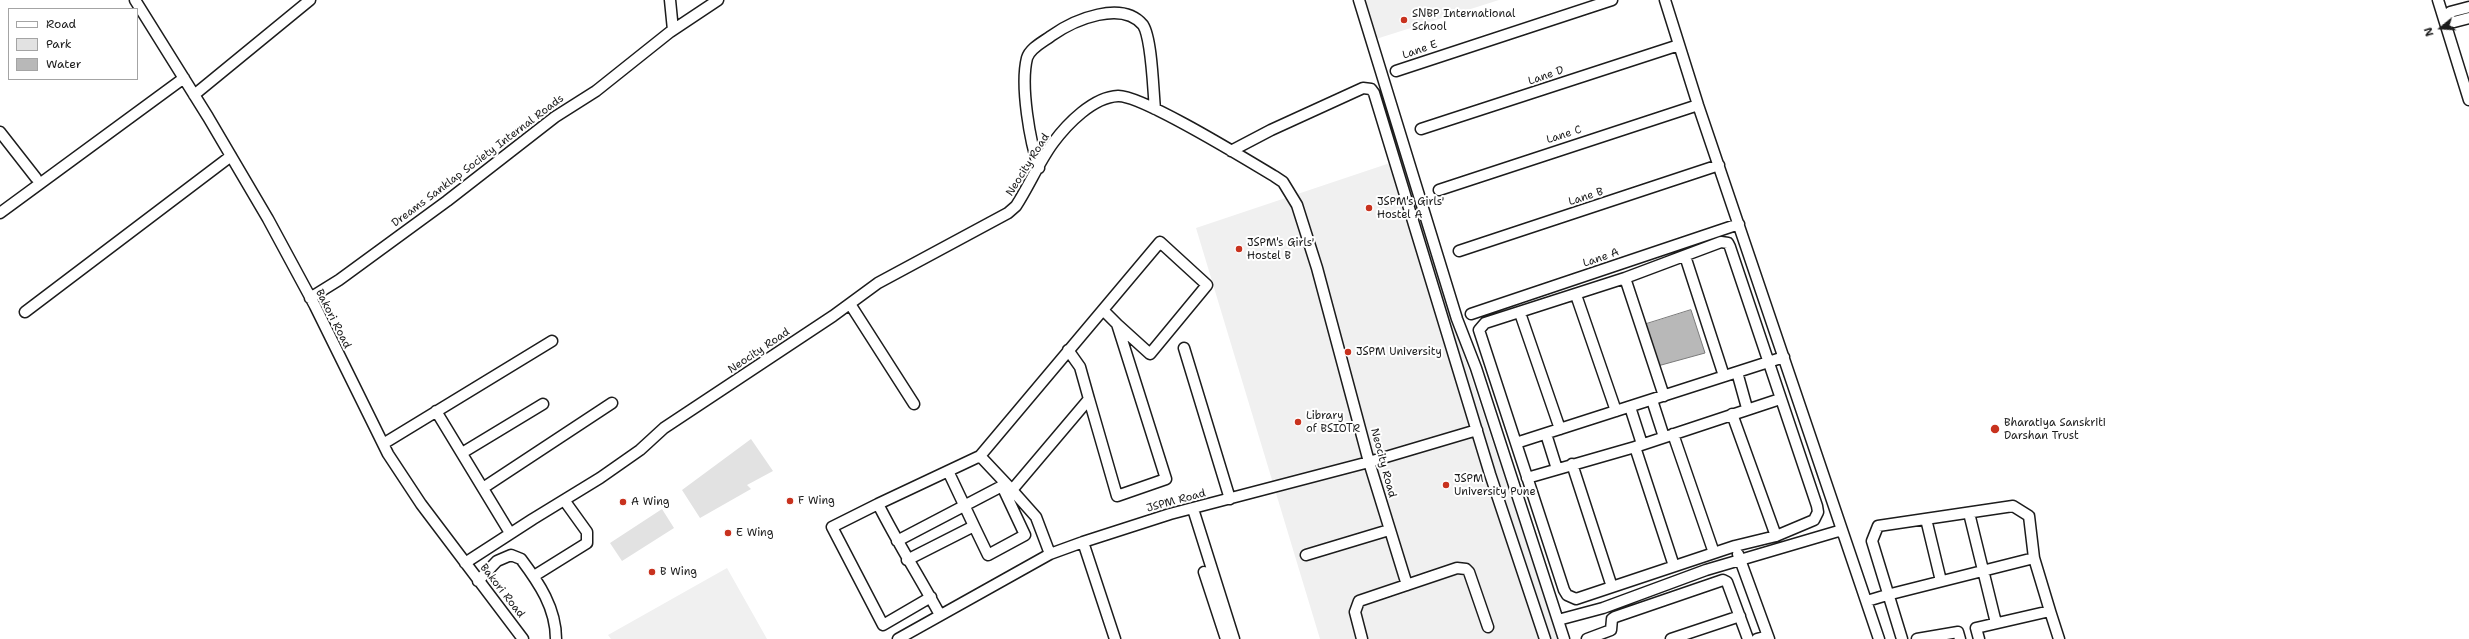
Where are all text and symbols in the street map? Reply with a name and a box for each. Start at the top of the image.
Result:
place label: SNBP International School [1412,7,1515,33]
legend [8,8,138,80]
north arrow [2421,8,2461,48]
marker: SNBP International School [1399,15,1409,25]
text: Road [46,16,76,32]
text: N [2421,25,2438,38]
text: Park [46,36,72,52]
street label: Lane E [1401,38,1439,62]
text: Water [46,56,81,72]
street label: Lane D [1527,64,1565,88]
street label: Dreams Sanklap Society Internal Roads [389,92,567,230]
street label: Lane C [1545,123,1583,147]
street label: Neocity Road [1003,131,1053,199]
street label: Lane B [1567,185,1605,209]
place label: JSPM's Girls' Hostel A [1377,195,1444,221]
marker: JSPM's Girls' Hostel A [1364,203,1374,213]
place label: JSPM's Girls' Hostel B [1247,236,1314,262]
marker: JSPM's Girls' Hostel B [1234,244,1244,254]
street label: Lane A [1581,246,1621,270]
street label: Bakori Road [312,287,354,351]
street label: Neocity Road [726,326,792,376]
place label: JSPM University [1356,345,1442,359]
marker: JSPM University [1343,347,1353,357]
place label: Library of BSIOTR [1306,409,1360,435]
place label: Bharatiya Sanskriti Darshan Trust [2004,416,2106,442]
marker: Library of BSIOTR [1293,417,1303,427]
marker: Bharatiya Sanskriti Darshan Trust [1989,423,2001,435]
street label: Neocity Road [1367,427,1399,499]
place label: JSPM University Pune [1454,472,1536,498]
marker: JSPM University Pune [1441,480,1451,490]
street label: JSPM Road [1145,487,1207,515]
place label: F Wing [798,494,835,508]
place label: A Wing [631,495,670,509]
marker: F Wing [785,496,795,506]
marker: A Wing [618,497,628,507]
place label: E Wing [736,526,774,540]
marker: E Wing [723,528,733,538]
street label: Bakori Road [477,561,527,621]
place label: B Wing [660,565,697,579]
marker: B Wing [647,567,657,577]

